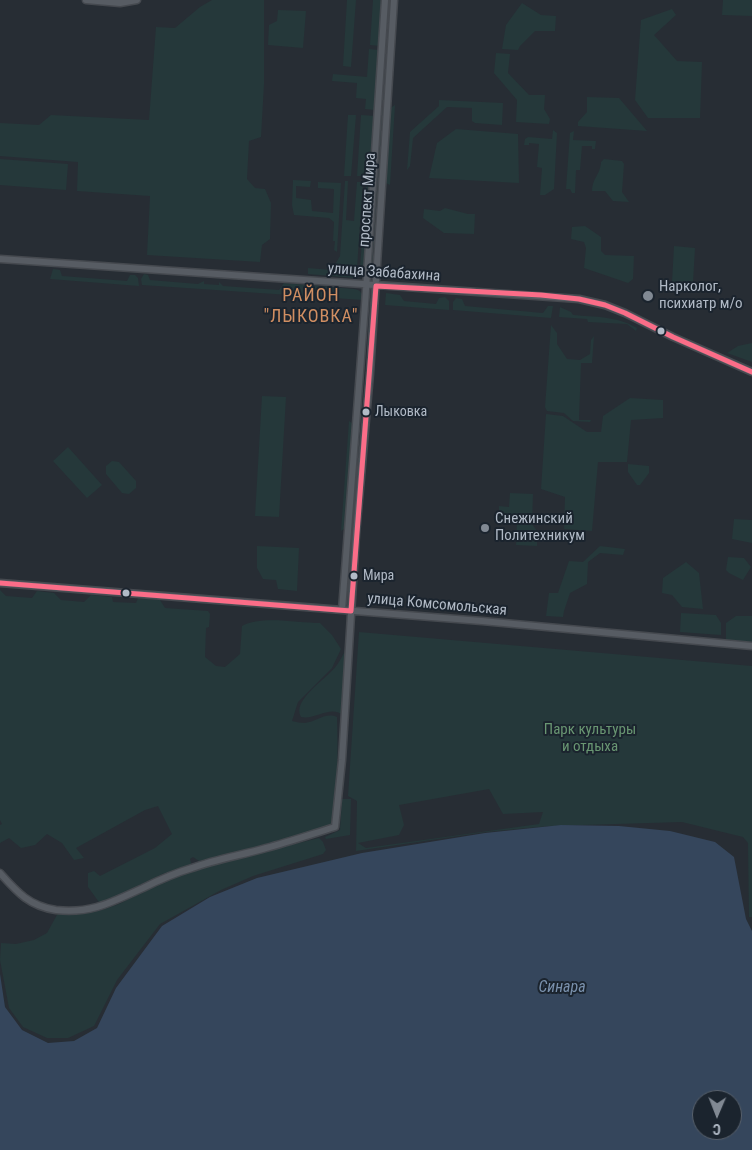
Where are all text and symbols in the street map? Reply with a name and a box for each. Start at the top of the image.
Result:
street label: проспект Мира [356,152,380,248]
street label: улица Забабахина [327,260,441,286]
place label: Нарколог, психиатр м/о [659,278,743,313]
district label: РАЙОН "ЛЫКОВКА" [262,285,360,328]
marker: Нарколог, психиатр м/о [641,289,655,303]
unlabelled marker [656,326,666,336]
place label: Лыковка [375,404,427,420]
marker: Лыковка [361,407,371,417]
place label: Снежинский Политехникум [495,510,585,545]
marker: Снежинский Политехникум [479,522,491,534]
place label: Мира [363,568,394,584]
marker: Мира [349,571,359,581]
unlabelled marker [121,588,131,598]
street label: улица Комсомольская [366,590,508,620]
park label: Парк культуры и отдыха [544,721,636,756]
water label: Синара [538,978,586,998]
north arrow [692,1090,742,1140]
text: С [713,1121,721,1137]

